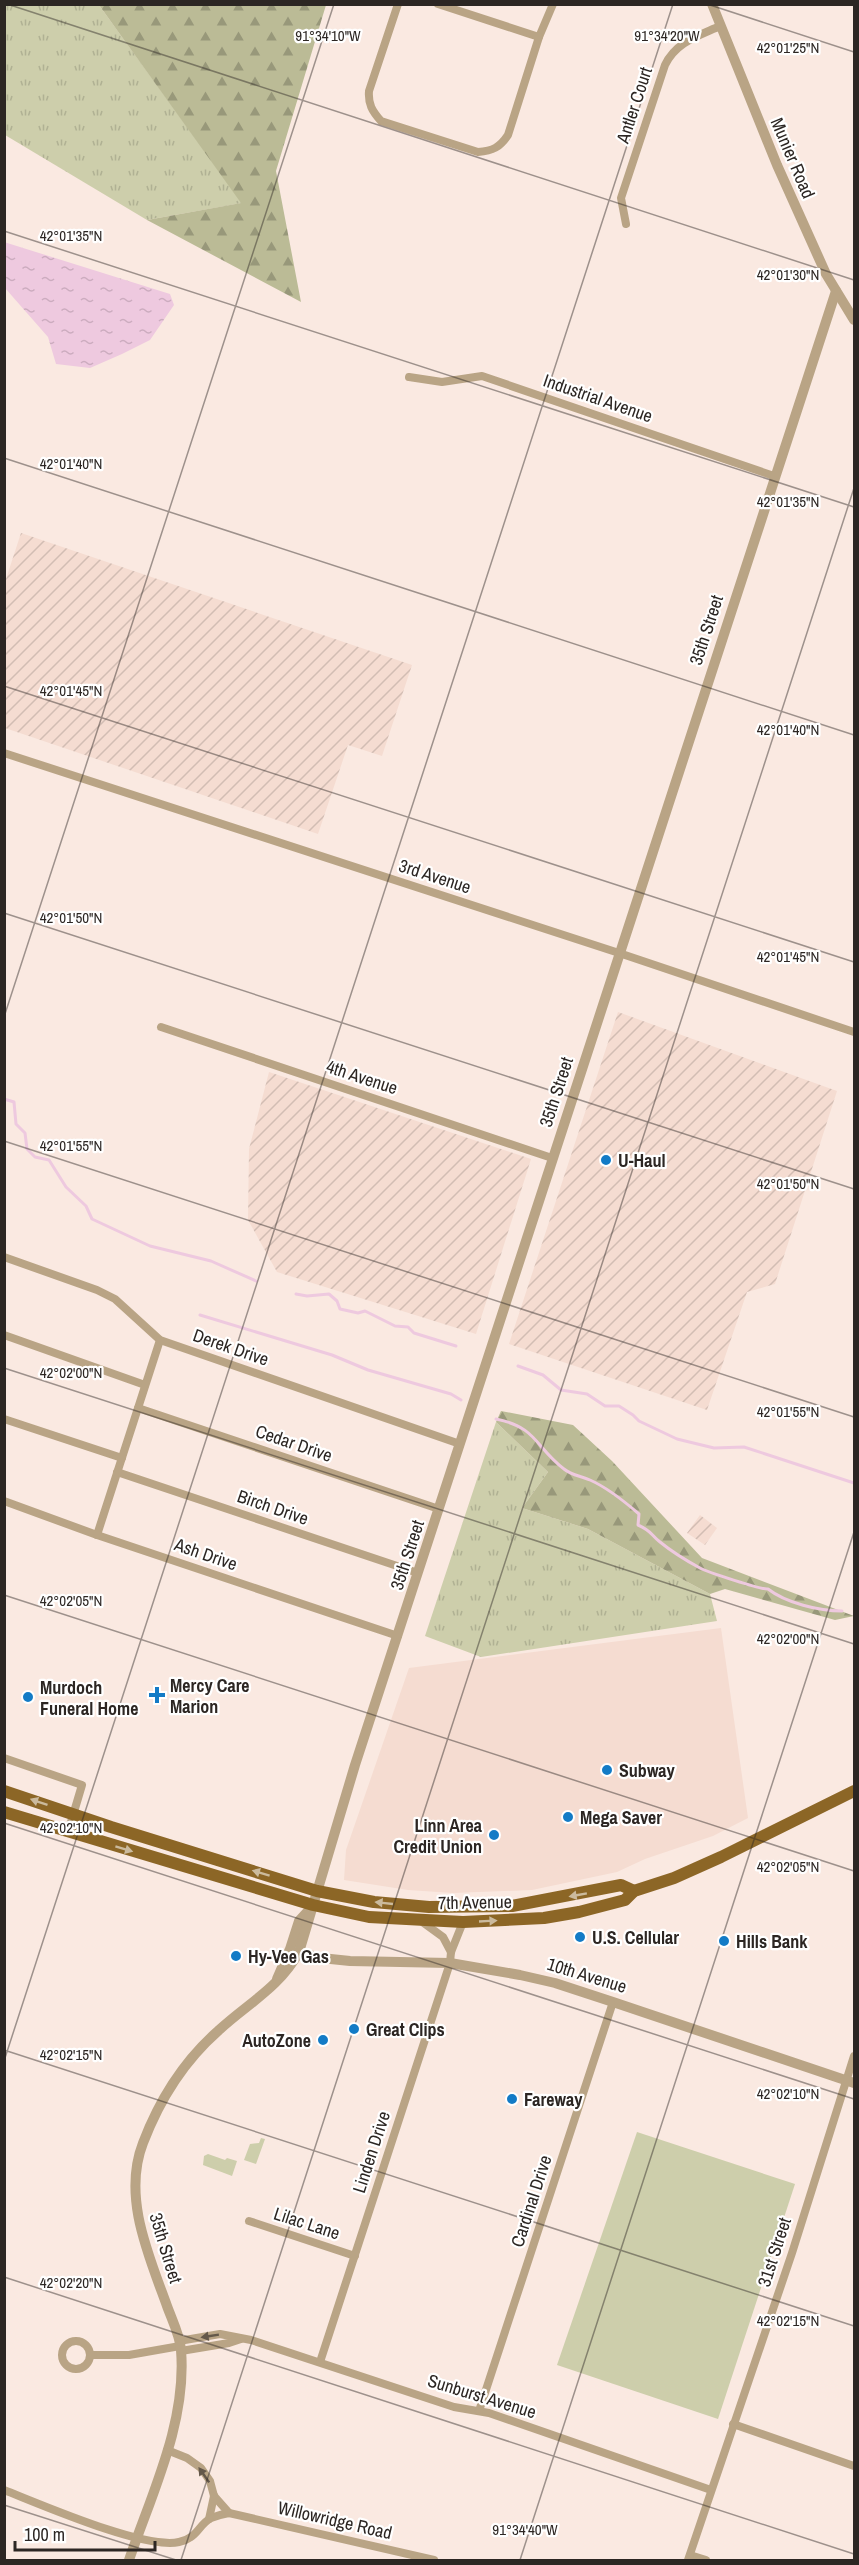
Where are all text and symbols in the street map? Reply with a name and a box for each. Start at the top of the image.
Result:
text: 91°34'10"W [295,25,361,46]
text: 91°34'20"W [634,25,700,46]
text: 42°01'25"N [757,37,819,58]
street label: Antler Court [610,64,658,147]
street label: Munier Road [765,114,821,202]
text: 42°01'35"N [40,225,102,246]
text: 42°01'30"N [757,264,819,285]
street label: Industrial Avenue [540,368,656,428]
text: 42°01'40"N [40,453,102,474]
text: 42°01'35"N [757,491,819,512]
street label: 35th Street [683,592,729,668]
text: 42°01'45"N [40,680,102,701]
text: 42°01'40"N [757,719,819,740]
street label: 3rd Avenue [396,853,474,899]
text: 42°01'50"N [40,907,102,928]
text: 42°01'45"N [757,946,819,967]
street label: 4th Avenue [323,1054,401,1100]
street label: 35th Street [533,1054,579,1130]
text: 42°01'55"N [40,1135,102,1156]
place label: U-Haul [618,1148,666,1173]
marker: U-Haul [599,1153,613,1167]
text: 42°01'50"N [757,1173,819,1194]
street label: Derek Drive [190,1322,272,1372]
text: 42°02'00"N [40,1362,102,1383]
text: 42°01'55"N [757,1401,819,1422]
street label: Cedar Drive [252,1418,336,1468]
street label: Birch Drive [234,1483,312,1531]
street label: 35th Street [384,1517,430,1593]
street label: Ash Drive [170,1531,241,1576]
text: 42°02'05"N [40,1590,102,1611]
text: 42°02'00"N [757,1628,819,1649]
place label: Mercy Care Marion [170,1673,250,1719]
place label: Murdoch Funeral Home [40,1675,138,1721]
marker: Mercy Care Marion [148,1686,166,1704]
marker: Murdoch Funeral Home [21,1690,35,1704]
place label: Subway [619,1758,676,1783]
marker: Subway [600,1763,614,1777]
one-way arrow [30,1797,48,1807]
place label: Mega Saver [580,1805,662,1830]
marker: Mega Saver [561,1810,575,1824]
place label: Linn Area Credit Union [393,1813,483,1859]
text: 42°02'10"N [40,1817,102,1838]
marker: Linn Area Credit Union [487,1828,501,1842]
one-way arrow [115,1845,133,1854]
text: 42°02'05"N [757,1856,819,1877]
one-way arrow [252,1868,270,1877]
street label: 7th Avenue [438,1889,512,1915]
one-way arrow [568,1890,587,1899]
one-way arrow [375,1898,394,1908]
one-way arrow [479,1917,498,1926]
place label: U.S. Cellular [592,1925,679,1950]
place label: Hills Bank [736,1929,808,1954]
marker: U.S. Cellular [573,1930,587,1944]
marker: Hills Bank [717,1934,731,1948]
place label: Hy-Vee Gas [248,1944,329,1969]
marker: Hy-Vee Gas [229,1949,243,1963]
street label: 10th Avenue [544,1951,630,1999]
place label: Great Clips [366,2017,445,2042]
marker: Great Clips [347,2022,361,2036]
place label: AutoZone [242,2028,311,2053]
marker: AutoZone [316,2033,330,2047]
text: 42°02'15"N [40,2044,102,2065]
text: 42°02'10"N [757,2083,819,2104]
place label: Fareway [524,2087,583,2112]
marker: Fareway [505,2092,519,2106]
street label: Linden Drive [346,2108,396,2196]
street label: Cardinal Drive [504,2152,558,2250]
street label: Lilac Lane [271,2201,343,2245]
street label: 35th Street [143,2210,189,2286]
street label: 31st Street [751,2214,797,2290]
text: 42°02'20"N [40,2272,102,2293]
text: 42°02'15"N [757,2310,819,2331]
one-way arrow [201,2332,220,2341]
street label: Sunburst Avenue [425,2368,539,2424]
one-way arrow [198,2467,210,2483]
street label: Willowridge Road [275,2495,395,2545]
scale bar [15,2514,154,2552]
text: 91°34'40"W [492,2519,558,2540]
text: 100 m [24,2522,65,2547]

